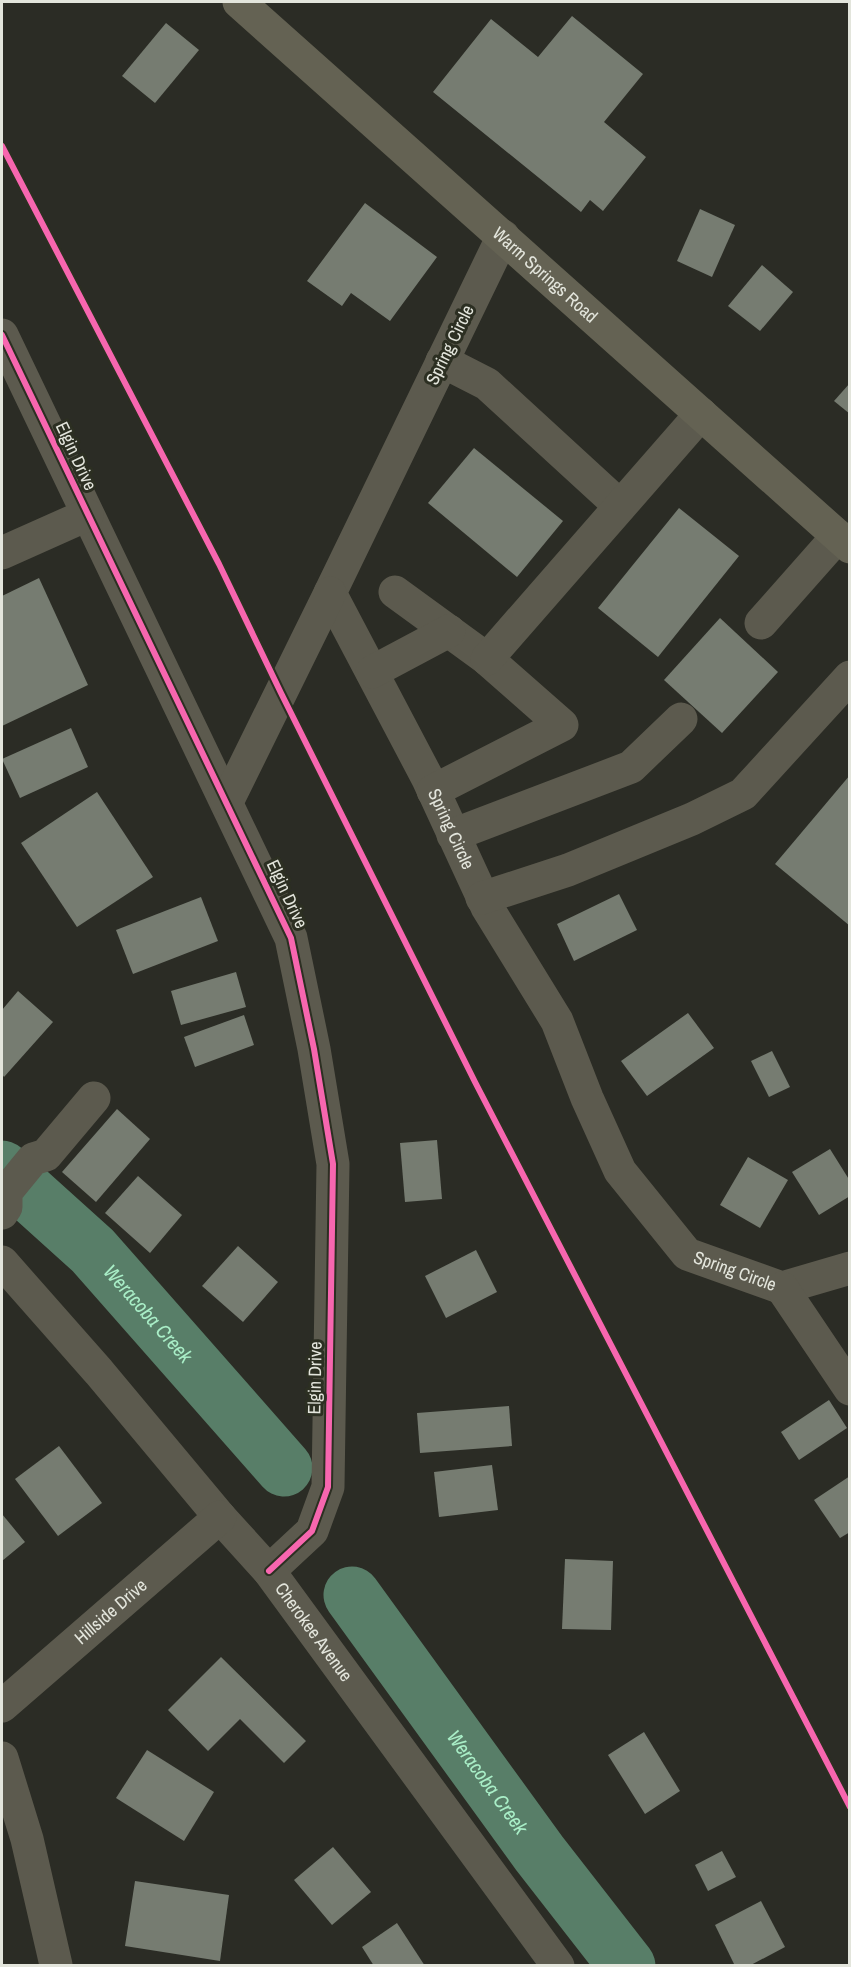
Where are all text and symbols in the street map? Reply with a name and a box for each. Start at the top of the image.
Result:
street label: Warm Springs Road [487,221,603,328]
street label: Spring Circle [419,301,480,389]
street label: Elgin Drive [50,417,103,494]
street label: Spring Circle [422,784,481,873]
street label: Elgin Drive [261,855,314,932]
street label: Spring Circle [690,1244,780,1297]
water label: Weracoba Creek [98,1258,200,1369]
street label: Elgin Drive [301,1341,328,1415]
street label: Hillside Drive [69,1573,152,1650]
street label: Cherokee Avenue [269,1577,359,1686]
water label: Weracoba Creek [441,1724,535,1840]

